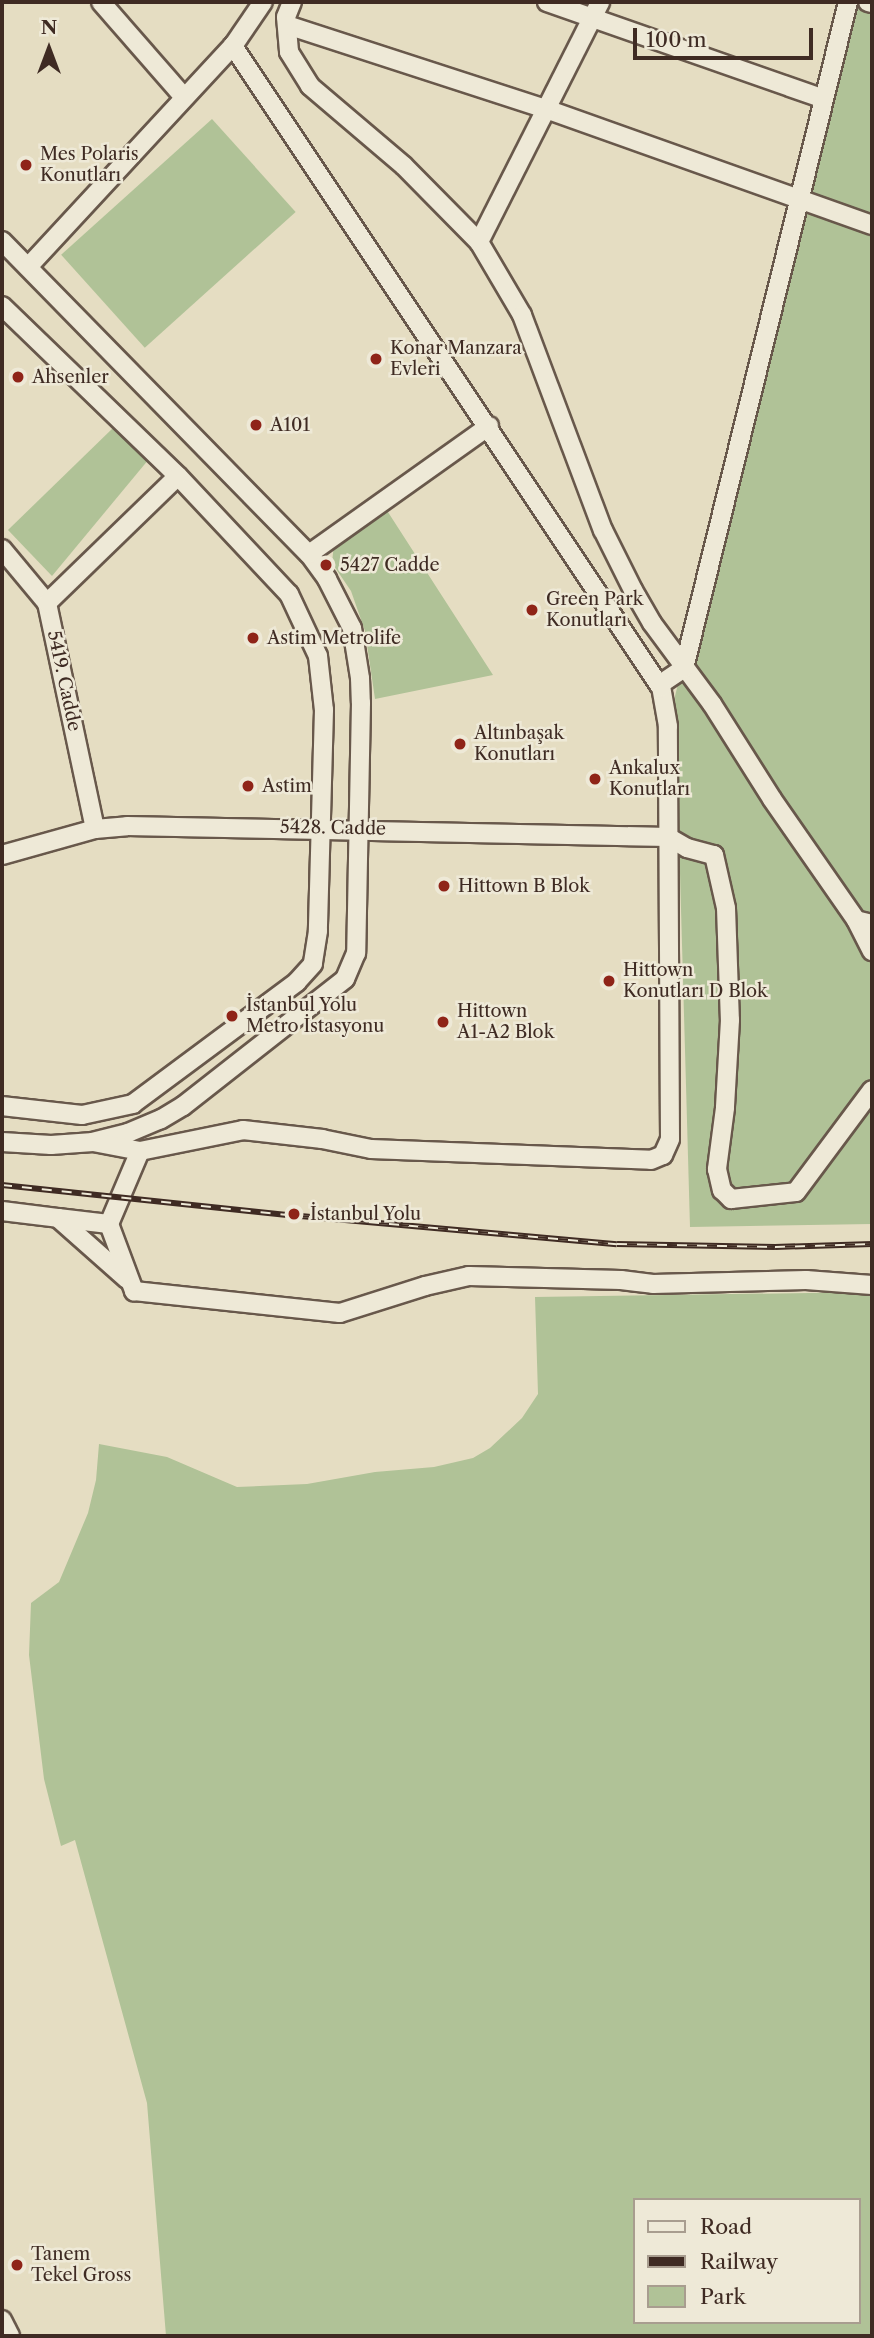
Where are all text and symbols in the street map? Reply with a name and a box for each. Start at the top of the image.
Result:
north arrow [14,14,84,84]
scale bar [636,14,816,58]
text: N [41,16,57,39]
text: 100 m [646,27,707,52]
place label: Mes Polaris Konutları [40,144,139,186]
marker: Mes Polaris Konutları [18,157,34,173]
place label: Konar Manzara Evleri [390,338,522,380]
marker: Konar Manzara Evleri [368,351,384,367]
place label: Ahsenler [32,366,109,388]
marker: Ahsenler [10,369,26,385]
place label: A101 [270,414,310,436]
marker: A101 [248,417,264,433]
place label: 5427 Cadde [340,554,440,576]
marker: 5427 Cadde [318,557,334,573]
place label: Green Park Konutları [546,589,643,632]
marker: Green Park Konutları [524,602,540,618]
place label: Astim Metrolife [267,627,401,649]
street label: 5419. Cadde [43,629,85,733]
marker: Astim Metrolife [245,630,261,646]
place label: Altınbaşak Konutları [474,723,564,766]
marker: Altınbaşak Konutları [452,736,468,752]
place label: Ankalux Konutları [609,758,690,800]
marker: Ankalux Konutları [587,771,603,787]
place label: Astim [262,775,312,797]
marker: Astim [240,778,256,794]
street label: 5428. Cadde [280,816,386,840]
place label: Hittown B Blok [458,875,590,897]
marker: Hittown B Blok [436,878,452,894]
place label: Hittown Konutları D Blok [623,960,767,1002]
marker: Hittown Konutları D Blok [601,973,617,989]
place label: İstanbul Yolu Metro İstasyonu [246,995,384,1038]
place label: Hittown A1-A2 Blok [457,1001,554,1044]
marker: İstanbul Yolu Metro İstasyonu [224,1008,240,1024]
marker: Hittown A1-A2 Blok [435,1014,451,1030]
place label: İstanbul Yolu [310,1203,422,1225]
marker: İstanbul Yolu [284,1204,304,1224]
legend [632,2198,860,2324]
text: Road [700,2214,752,2239]
place label: Tanem Tekel Gross [31,2244,131,2286]
text: Railway [700,2249,778,2274]
marker: Tanem Tekel Gross [9,2257,25,2273]
text: Park [700,2284,746,2309]

